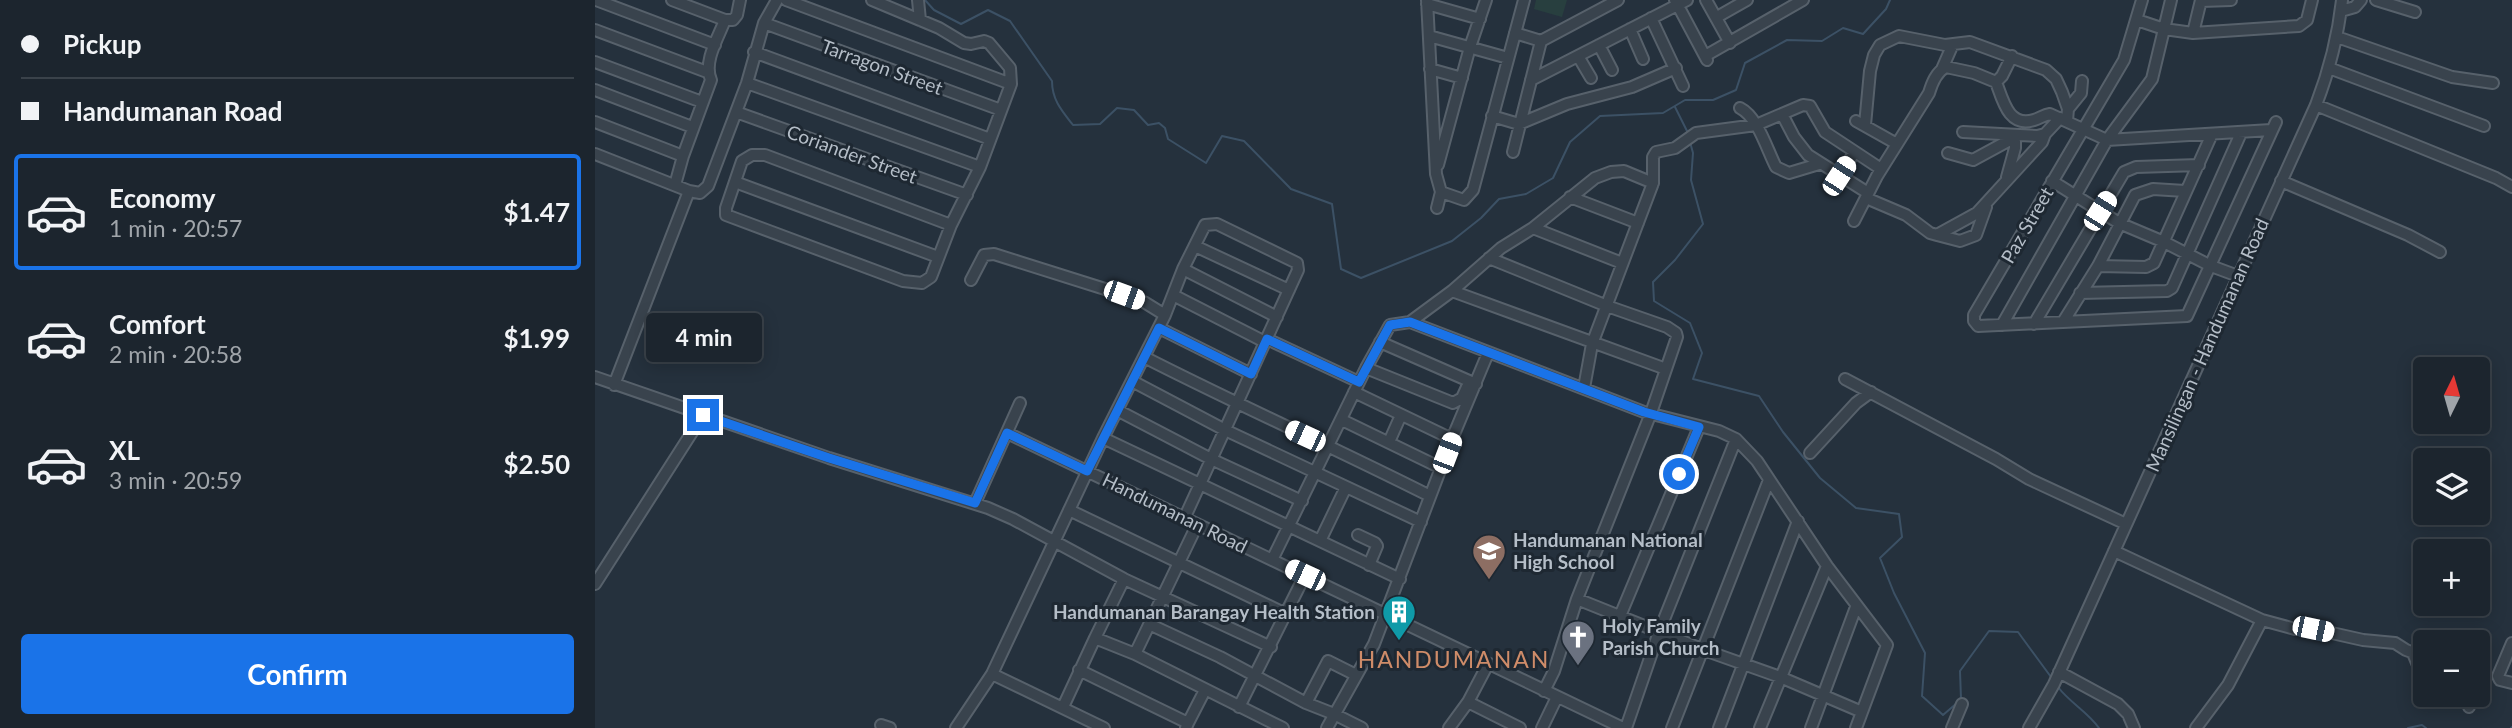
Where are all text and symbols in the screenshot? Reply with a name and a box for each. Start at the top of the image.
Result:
text: Pickup [63,28,142,60]
street label: Tarragon Street [818,34,946,99]
text: Handumanan Road [63,95,283,127]
street label: Coriander Street [784,119,921,188]
car [1819,153,1860,199]
icon: car [25,181,88,244]
text: Economy [109,182,215,214]
street label: Paz Street [1996,182,2058,267]
car [2080,188,2121,234]
text: $1.47 [504,196,570,228]
text: 1 min · 20:57 [109,214,242,242]
street label: Mansilingan - Handumanan Road [2140,215,2273,475]
car [1101,278,1148,312]
icon: car [25,307,88,370]
text: Comfort [109,308,206,340]
callout: 4 min [645,314,761,362]
text: $1.99 [504,322,570,354]
text: 4 min [675,323,733,351]
text: 2 min · 20:58 [109,340,242,368]
north arrow [2413,357,2490,434]
map controls [2413,357,2490,707]
route end [687,399,719,431]
car [1282,418,1329,454]
car [1430,430,1465,476]
icon: car [25,433,88,496]
text: XL [109,434,140,466]
text: $2.50 [504,448,570,480]
button: layers [2413,448,2490,525]
route start [1663,458,1695,490]
text: 3 min · 20:59 [109,466,242,494]
street label: Handumanan Road [1099,468,1251,558]
place label: Handumanan National High School [1513,528,1703,573]
school or university icon: Handumanan National High School [1470,532,1508,581]
button: + [2413,539,2490,616]
car [1282,557,1329,593]
building icon: Handumanan Barangay Health Station [1380,593,1418,642]
place label: Handumanan Barangay Health Station [1053,600,1375,623]
place label: Holy Family Parish Church [1602,614,1719,659]
car [2291,614,2336,644]
church icon: Holy Family Parish Church [1559,618,1597,667]
button: − [2413,630,2490,707]
button: Confirm [21,634,574,714]
district label: HANDUMANAN [1358,645,1550,673]

